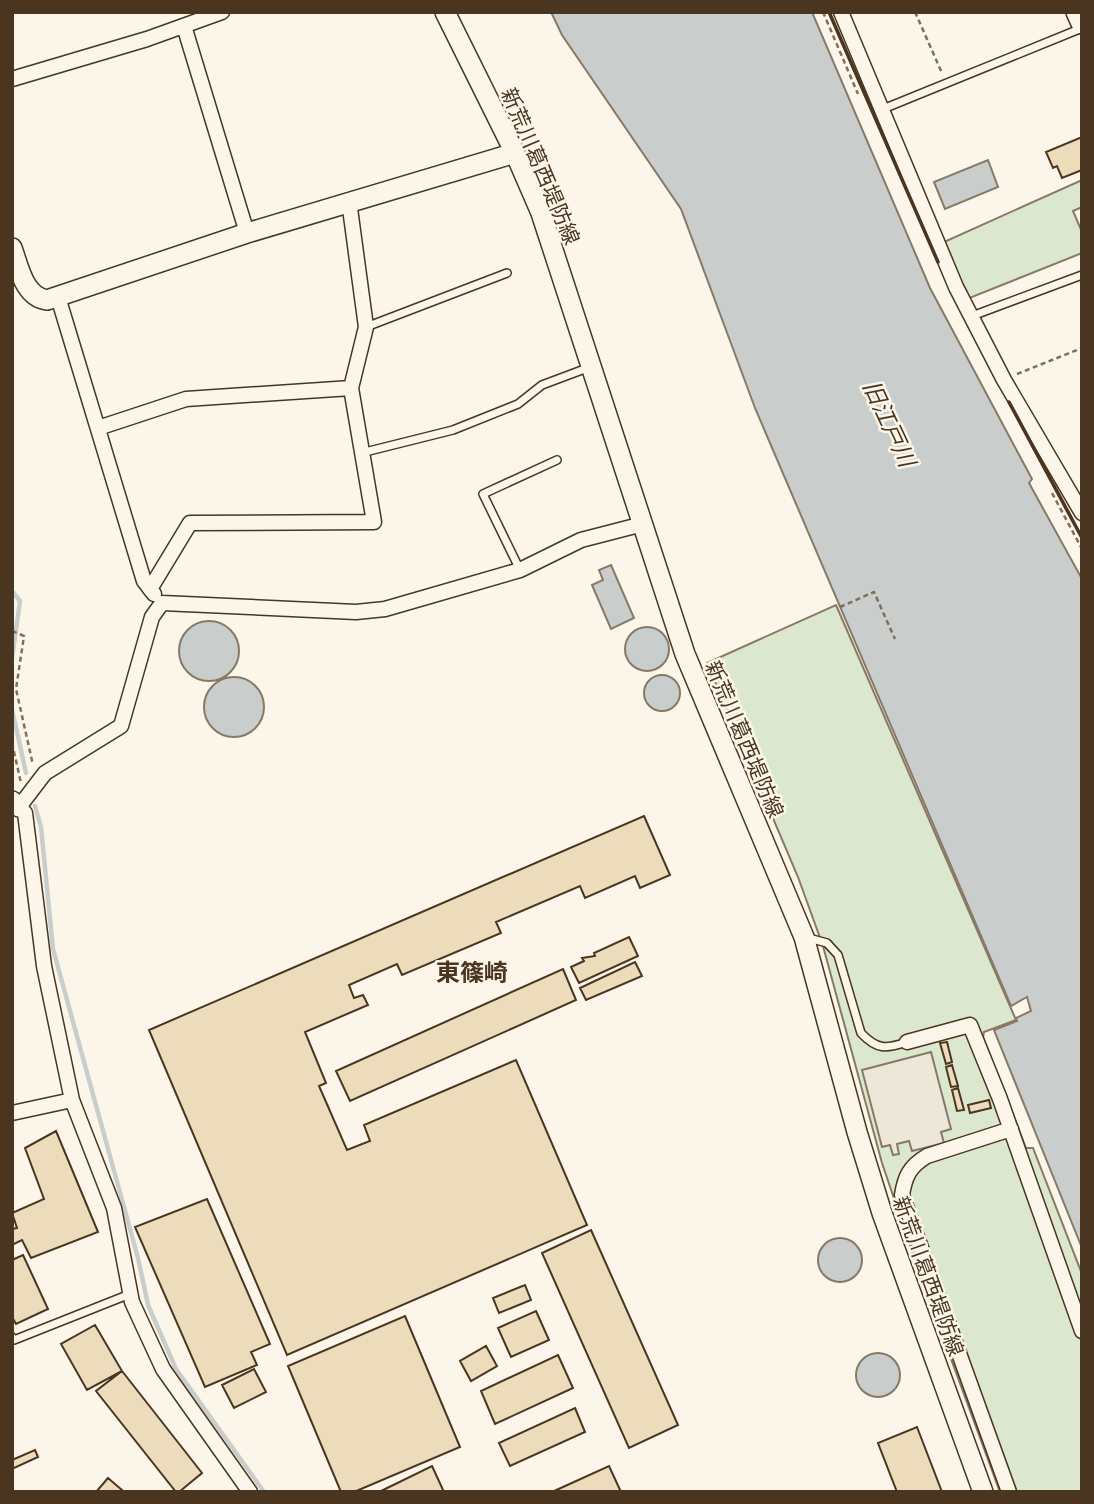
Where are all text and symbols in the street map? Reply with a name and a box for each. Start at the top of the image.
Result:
street label: 新荒川葛西堤防線 [495,83,587,249]
water label: 旧江戸川 [857,375,924,474]
street label: 新荒川葛西堤防線 [699,656,791,822]
district label: 東篠崎 [436,956,508,988]
street label: 新荒川葛西堤防線 [887,1192,971,1360]

